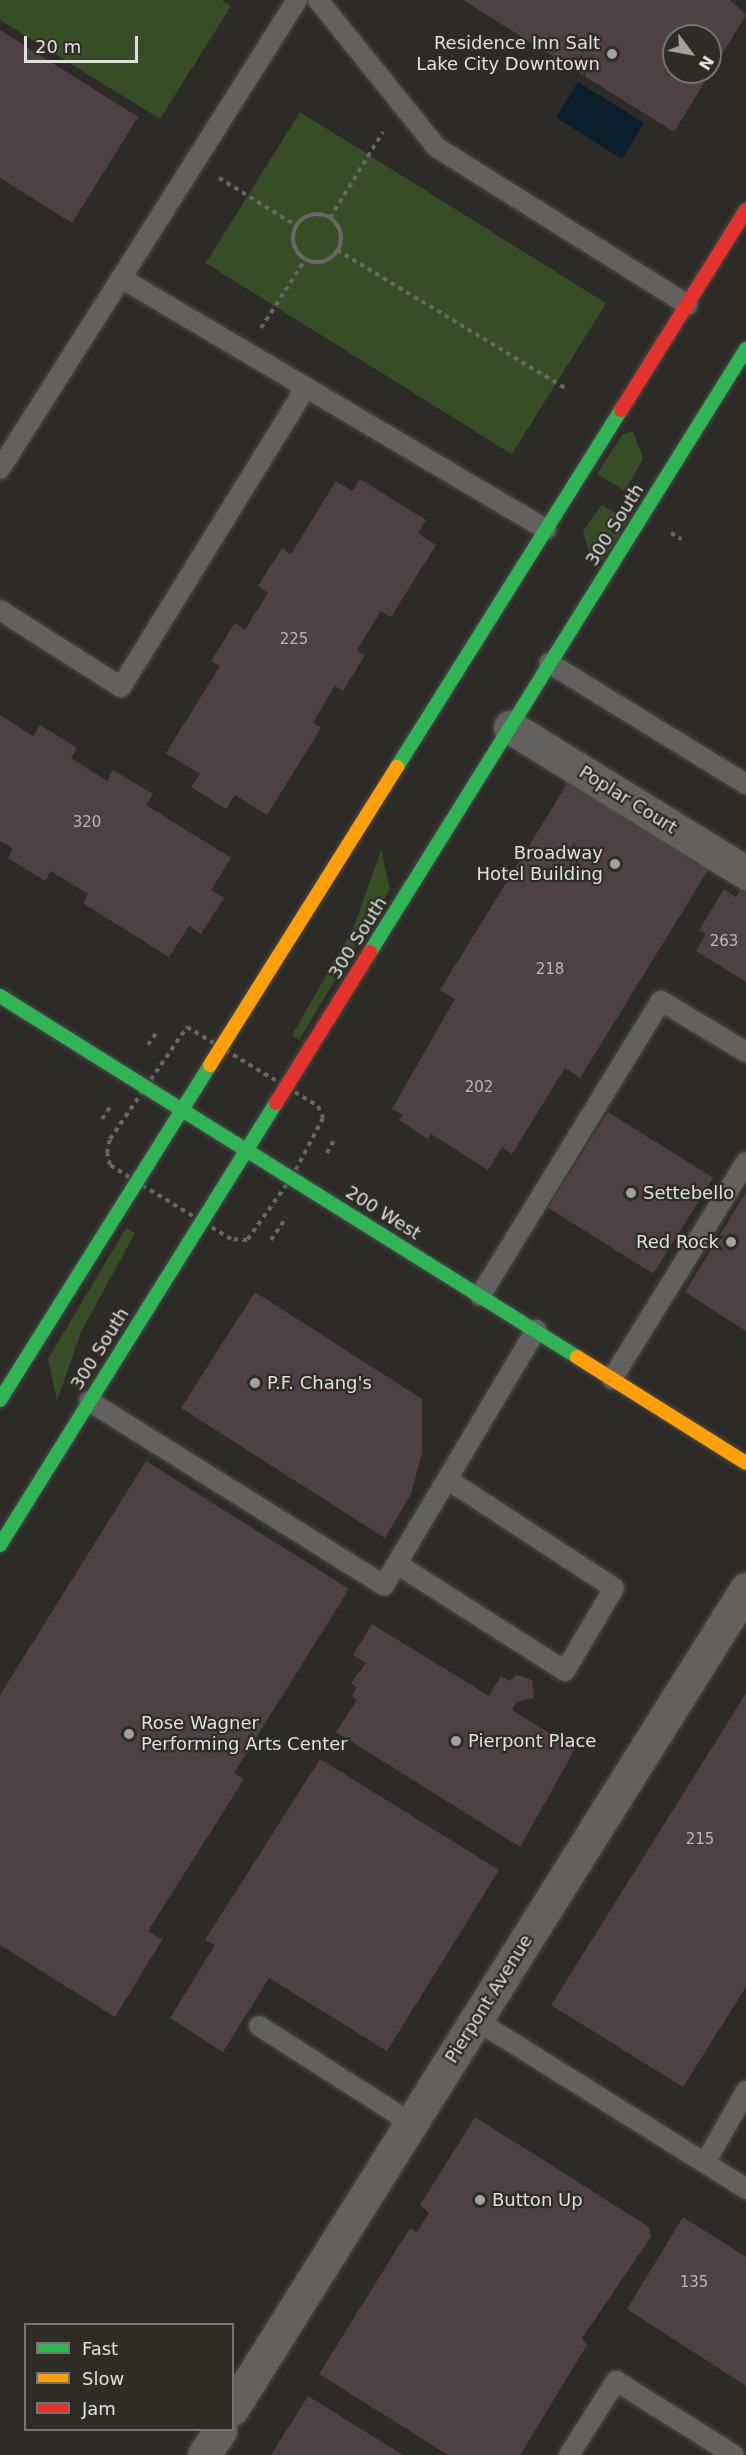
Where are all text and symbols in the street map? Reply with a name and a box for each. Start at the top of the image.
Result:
scale bar [27,24,141,62]
north arrow [662,24,722,84]
place label: Residence Inn Salt Lake City Downtown [416,33,600,76]
text: 20 m [35,36,81,57]
marker: Residence Inn Salt Lake City Downtown [605,47,619,61]
text: N [694,52,718,73]
street label: 300 South [581,480,649,570]
house number: 225 [280,631,308,649]
street label: Poplar Court [575,761,681,839]
house number: 320 [73,814,101,832]
place label: Broadway Hotel Building [477,843,603,886]
marker: Broadway Hotel Building [608,857,622,871]
street label: 300 South [324,893,392,983]
house number: 263 [710,933,738,951]
house number: 218 [536,961,564,979]
house number: 202 [465,1079,493,1097]
street label: 200 West [342,1181,424,1245]
place label: Settebello [643,1182,734,1204]
marker: Settebello [624,1186,638,1200]
place label: Red Rock [636,1231,719,1253]
marker: Red Rock [724,1235,738,1249]
street label: 300 South [66,1304,134,1394]
place label: P.F. Chang's [267,1372,372,1394]
marker: P.F. Chang's [248,1376,262,1390]
place label: Rose Wagner Performing Arts Center [141,1713,348,1756]
marker: Rose Wagner Performing Arts Center [122,1727,136,1741]
place label: Pierpont Place [468,1730,596,1752]
marker: Pierpont Place [449,1734,463,1748]
house number: 215 [686,1831,714,1849]
street label: Pierpont Avenue [441,1931,537,2067]
place label: Button Up [492,2189,583,2211]
marker: Button Up [473,2193,487,2207]
house number: 135 [680,2274,708,2292]
legend [24,2323,234,2431]
text: Fast [82,2338,118,2359]
text: Slow [82,2368,124,2389]
text: Jam [82,2398,116,2419]

